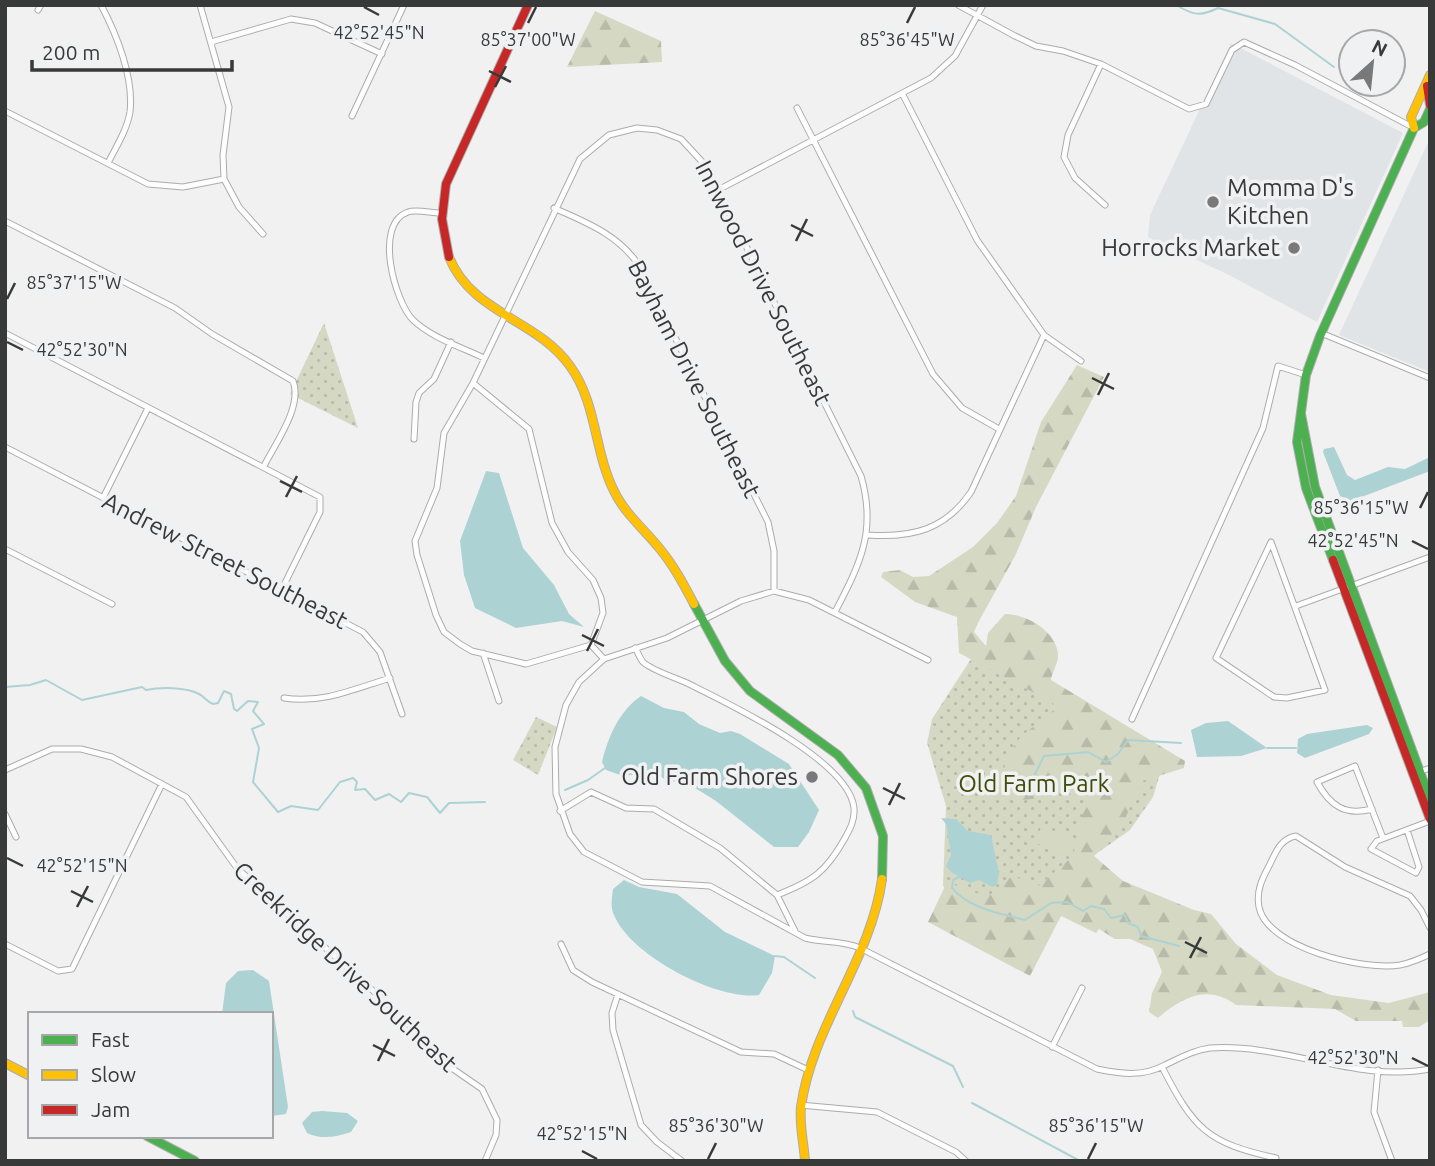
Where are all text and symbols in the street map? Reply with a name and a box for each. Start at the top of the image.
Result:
text: 42°52'45"N [333,22,425,42]
scale bar [32,28,231,72]
north arrow [1337,28,1407,98]
text: 85°37'00"W [480,29,576,49]
text: 85°36'45"W [859,29,955,49]
text: N [1368,35,1391,61]
text: 200 m [42,40,100,64]
street label: Innwood Drive Southeast [690,156,837,410]
place label: Momma D's Kitchen [1227,174,1354,229]
marker: Momma D's Kitchen [1205,194,1221,210]
place label: Horrocks Market [1101,234,1281,261]
marker: Horrocks Market [1286,240,1302,256]
street label: Bayham Drive Southeast [623,256,766,502]
text: 85°37'15"W [26,272,122,292]
text: 42°52'30"N [36,339,128,359]
street label: Andrew Street Southeast [98,487,353,634]
text: 85°36'15"W [1313,497,1409,517]
text: 42°52'45"N [1307,530,1399,550]
place label: Old Farm Shores [621,763,798,790]
marker: Old Farm Shores [804,769,820,785]
park label: Old Farm Park [958,770,1110,797]
text: 42°52'15"N [36,855,128,875]
street label: Creekridge Drive Southeast [228,856,463,1078]
legend [28,1012,273,1138]
text: Fast [91,1027,129,1051]
text: 42°52'30"N [1307,1047,1399,1067]
text: Slow [91,1062,136,1086]
text: Jam [91,1097,130,1121]
text: 85°36'30"W [668,1115,764,1135]
text: 85°36'15"W [1048,1115,1144,1135]
text: 42°52'15"N [536,1123,628,1143]

